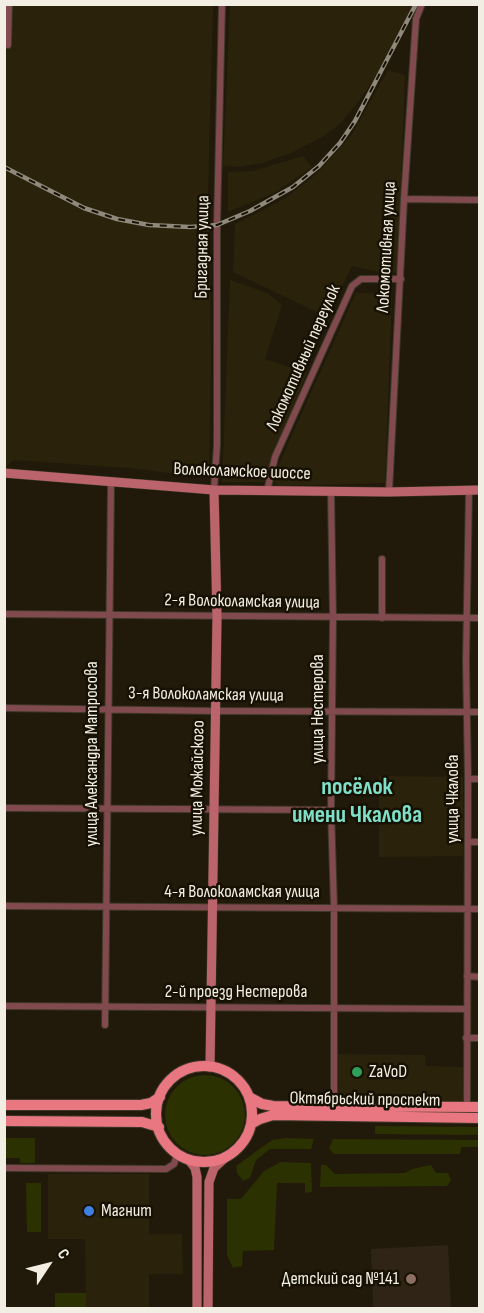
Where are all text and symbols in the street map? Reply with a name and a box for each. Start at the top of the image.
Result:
street label: Локомотивная улица [373,181,401,313]
street label: Бригадная улица [191,195,215,299]
street label: Локомотивный переулок [262,282,346,434]
street label: Волоколамское шоссе [173,459,311,485]
street label: 2-я Волоколамская улица [164,590,320,614]
street label: улица Нестерова [307,654,329,764]
street label: улица Александра Матросова [81,661,103,847]
street label: 3-я Волоколамская улица [128,683,284,707]
street label: улица Можайского [186,720,210,836]
street label: улица Чкалова [442,755,464,843]
district label: посёлок имени Чкалова [292,774,422,830]
street label: 4-я Волоколамская улица [164,881,320,903]
street label: 2-й проезд Нестерова [165,981,307,1003]
place label: ZaVoD [369,1061,407,1083]
marker: ZaVoD [350,1065,364,1079]
street label: Октябрьский проспект [289,1088,441,1112]
place label: Магнит [101,1200,152,1222]
marker: Магнит [82,1204,96,1218]
north arrow [18,1235,78,1295]
text: С [53,1246,73,1263]
place label: Детский сад №141 [282,1268,399,1290]
marker: Детский сад №141 [404,1272,418,1286]

